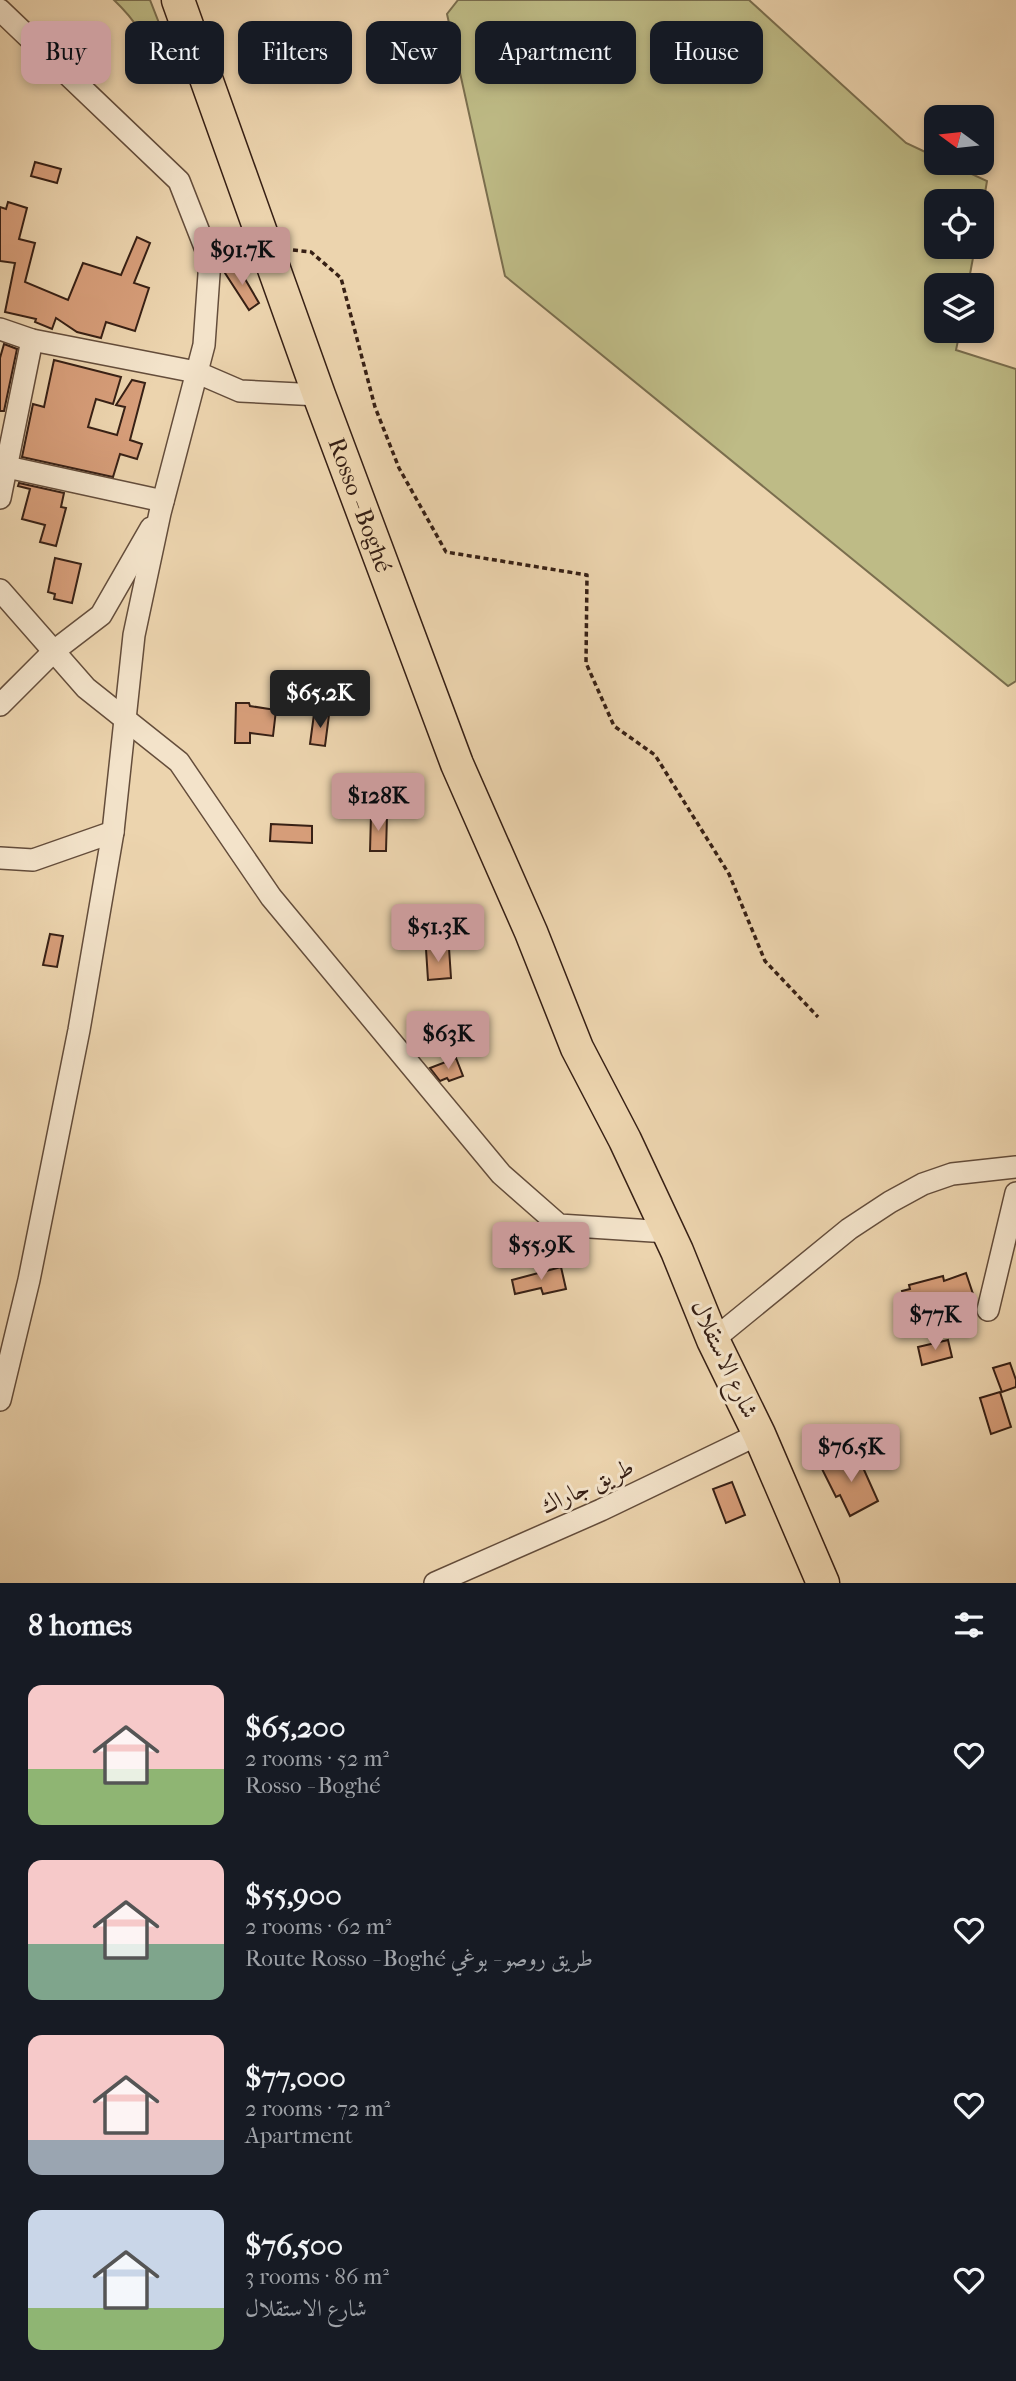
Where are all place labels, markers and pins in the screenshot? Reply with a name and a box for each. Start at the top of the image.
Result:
pin: $91.7K [185,228,299,287]
pin: $65.2K [263,670,377,730]
pin: $128K [329,774,427,833]
pin: $51.3K [381,904,495,964]
pin: $63K [407,1012,489,1071]
pin: $55.9K [484,1222,598,1282]
pin: $77K [894,1292,976,1352]
pin: $76.5K [794,1424,908,1484]

